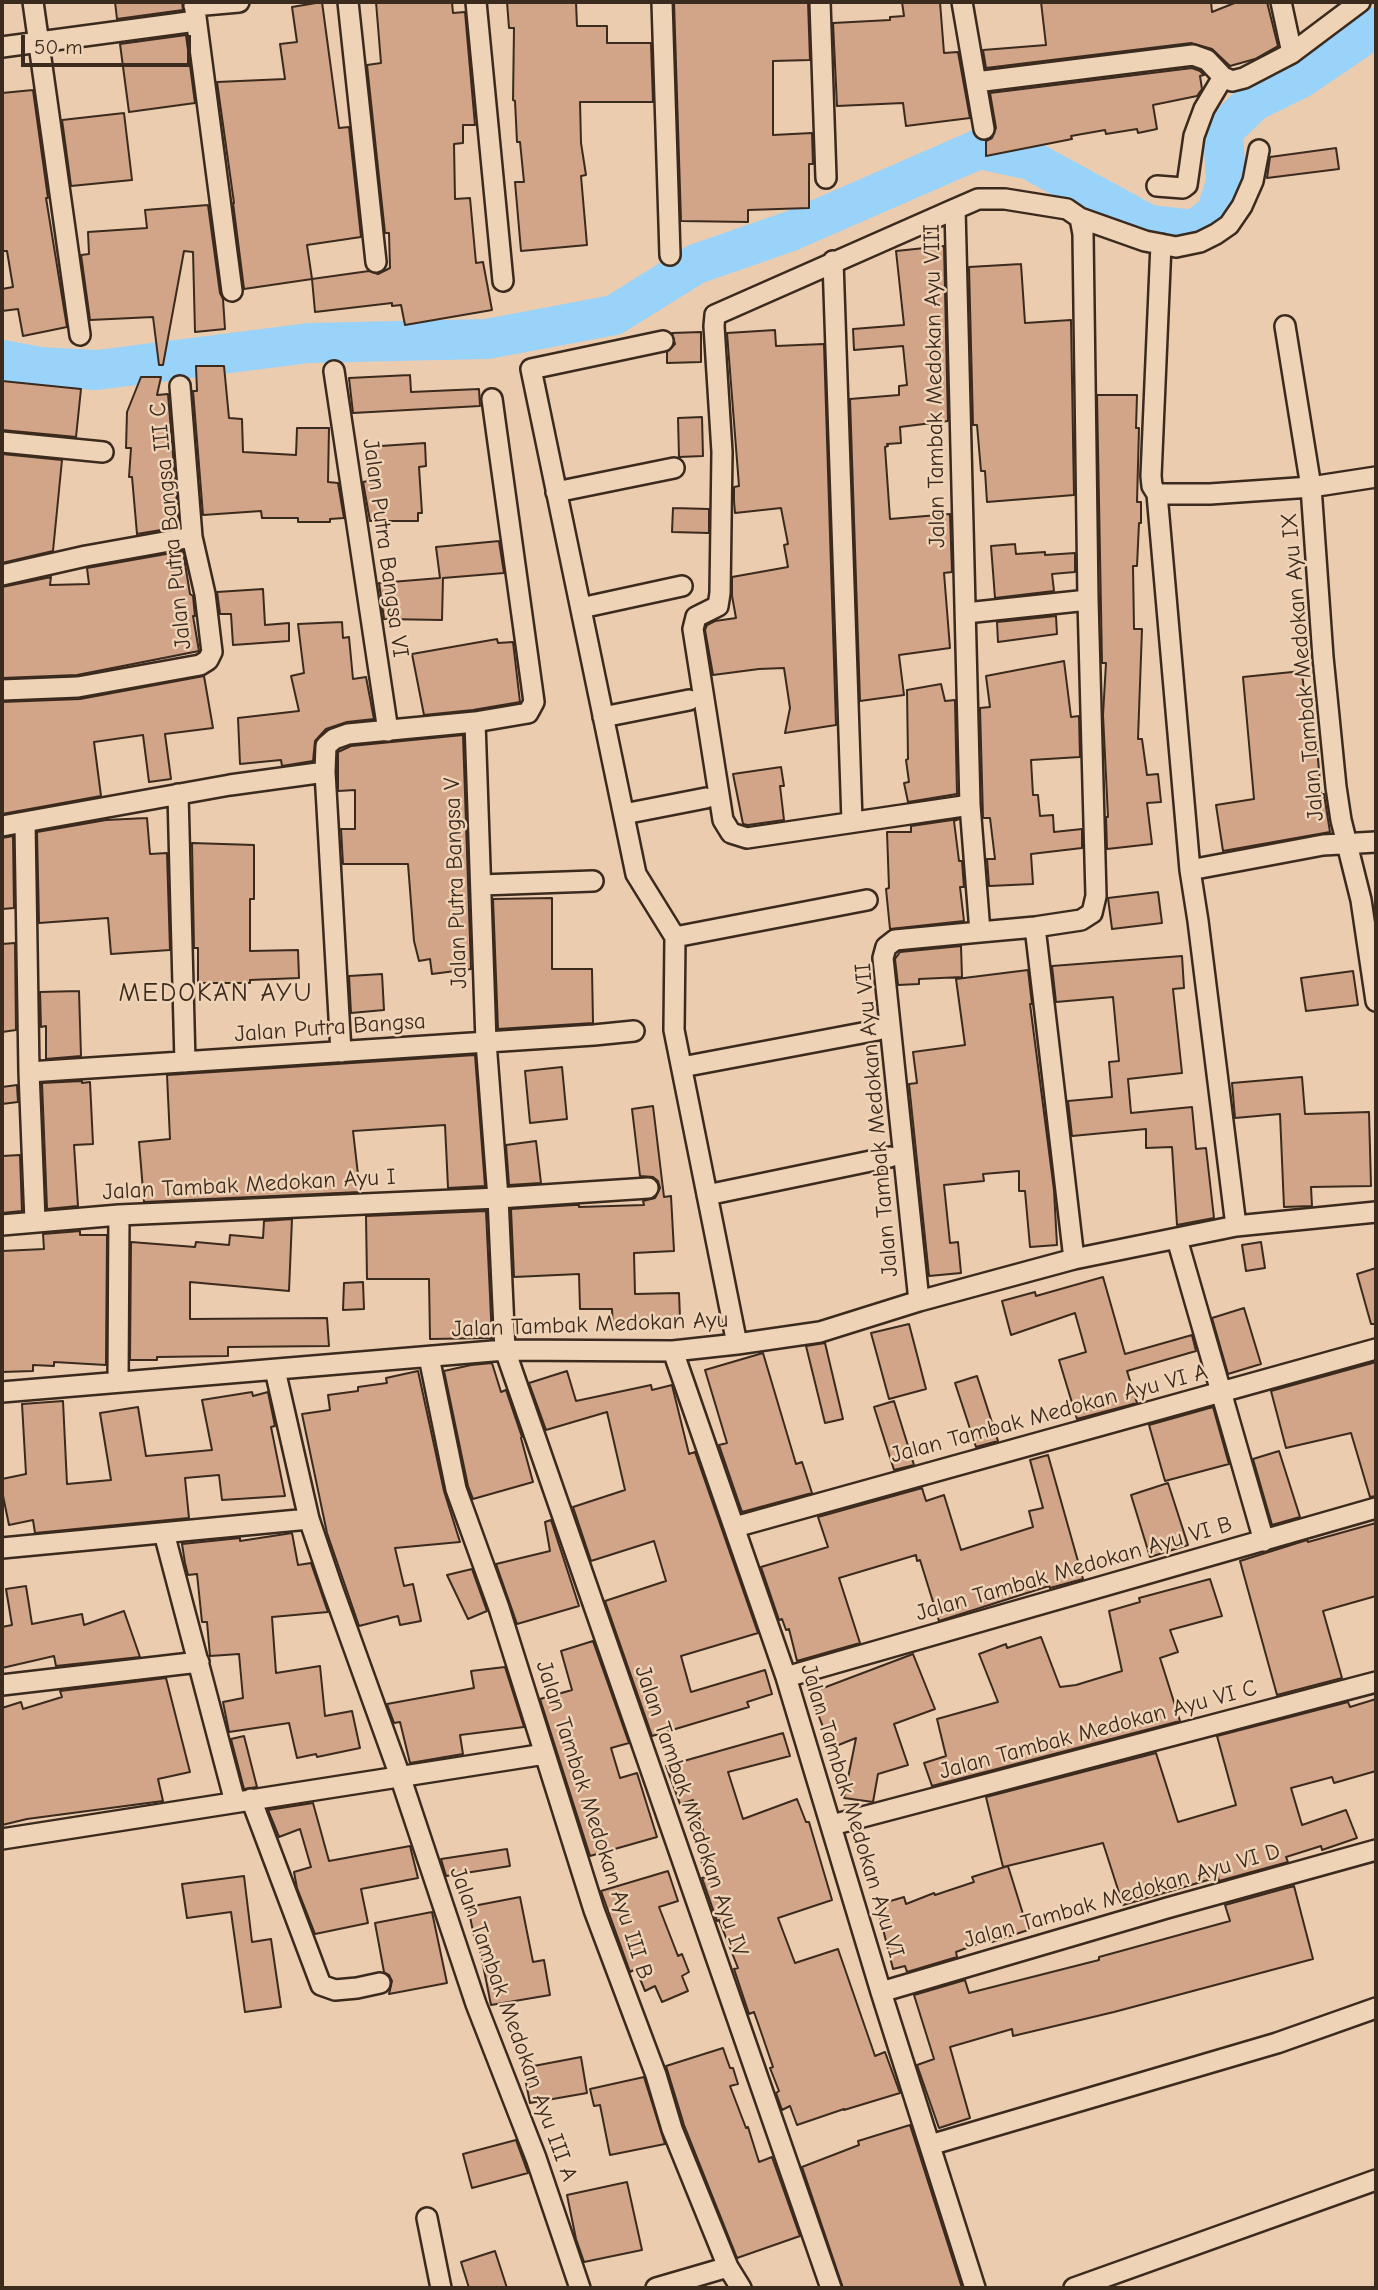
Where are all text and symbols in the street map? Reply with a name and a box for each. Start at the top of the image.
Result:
scale bar [24,21,194,65]
text: 50 m [34,35,83,59]
street label: Jalan Tambak Medokan Ayu VIII [918,224,952,548]
street label: Jalan Putra Bangsa III C [144,401,198,651]
street label: Jalan Putra Bangsa VI [356,437,414,659]
street label: Jalan Tambak Medokan Ayu IX [1276,512,1330,822]
street label: Jalan Putra Bangsa V [439,777,473,989]
street label: Jalan Tambak Medokan Ayu VII [850,962,904,1278]
district label: MEDOKAN AYU [120,978,312,1010]
street label: Jalan Putra Bangsa [233,1008,427,1048]
street label: Jalan Tambak Medokan Ayu I [102,1164,396,1206]
street label: Jalan Tambak Medokan Ayu [451,1306,729,1344]
street label: Jalan Tambak Medokan Ayu VI A [888,1358,1210,1470]
street label: Jalan Tambak Medokan Ayu VI B [913,1511,1235,1627]
street label: Jalan Tambak Medokan Ayu III B [529,1657,659,1983]
street label: Jalan Tambak Medokan Ayu VI [794,1661,910,1961]
street label: Jalan Tambak Medokan Ayu IV [628,1662,754,1960]
street label: Jalan Tambak Medokan Ayu VI C [936,1674,1260,1786]
street label: Jalan Tambak Medokan Ayu VI D [961,1838,1283,1954]
street label: Jalan Tambak Medokan Ayu III A [443,1863,583,2185]

